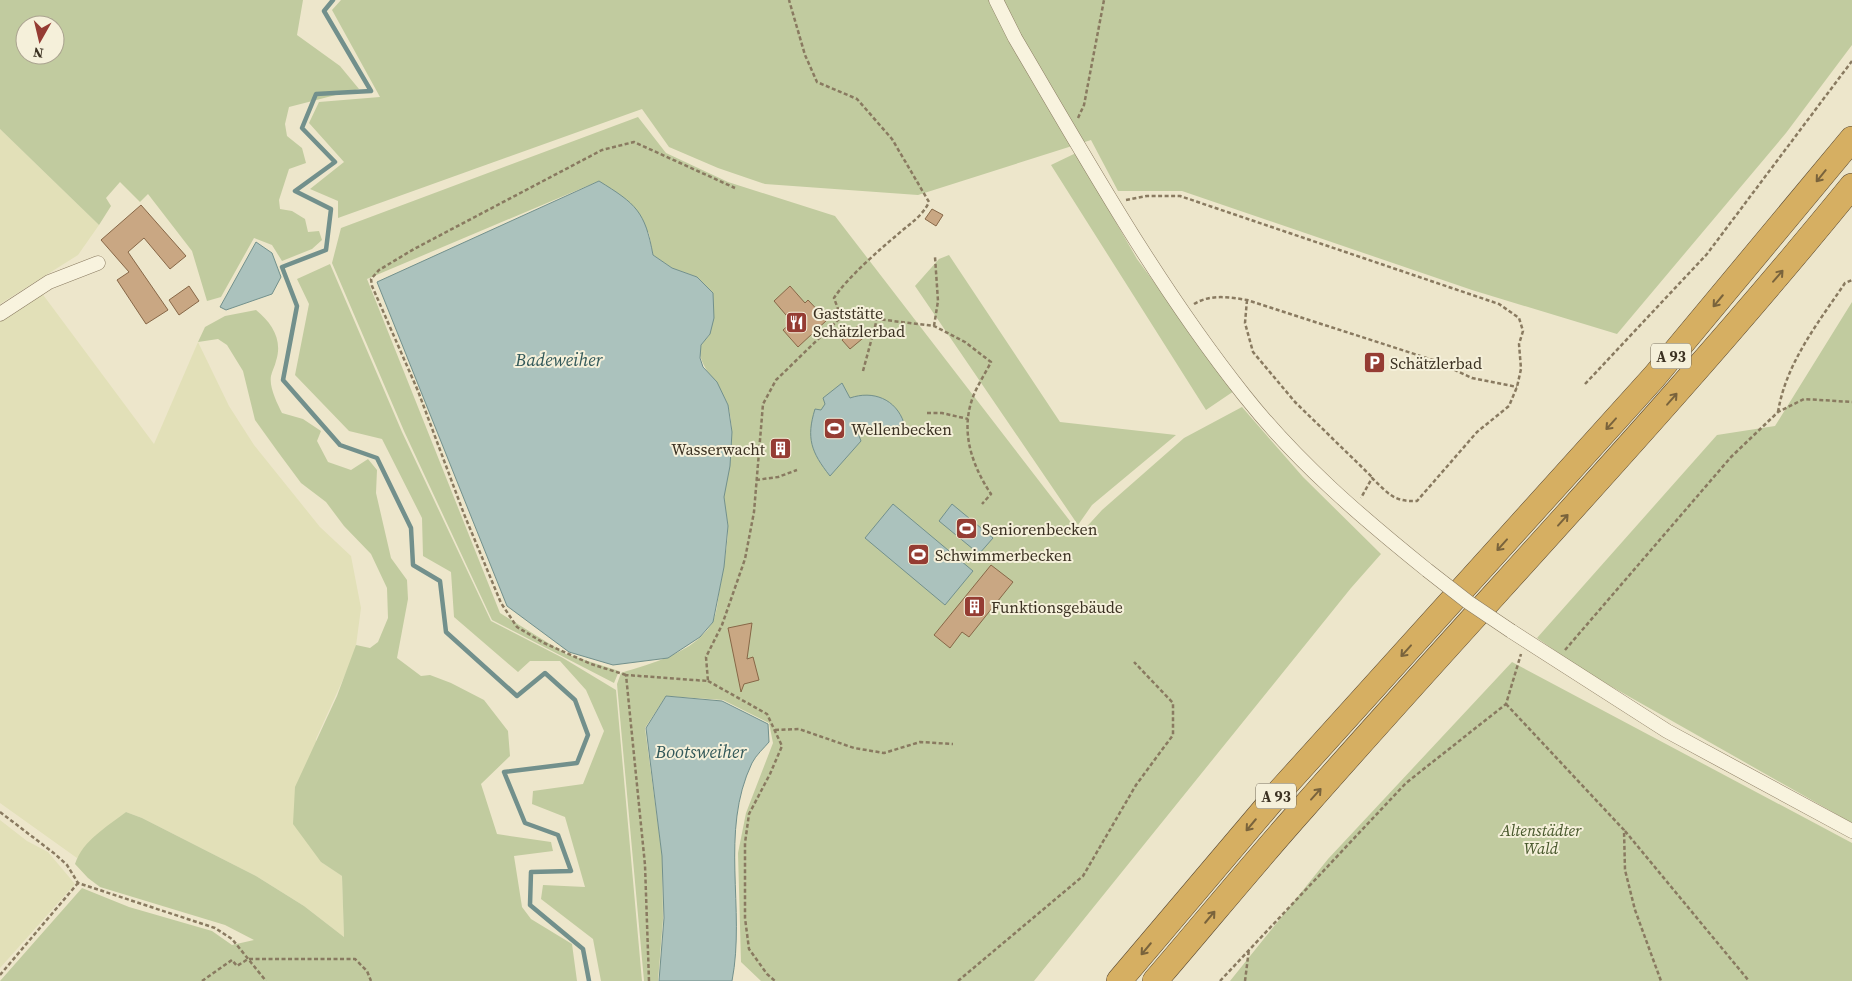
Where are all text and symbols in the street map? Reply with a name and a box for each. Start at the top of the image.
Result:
north arrow [15,15,65,65]
text: N [32,42,45,63]
one-way arrow [1816,170,1827,183]
one-way arrow [1772,269,1783,282]
one-way arrow [1712,295,1723,308]
place label: Gaststätte Schätzlerbad [813,302,905,342]
restaurant icon: Gaststätte Schätzlerbad [785,310,809,334]
road number: A 93 [1651,344,1691,368]
water label: Badeweiher [514,347,604,372]
parking icon: Schätzlerbad [1362,351,1386,375]
place label: Schätzlerbad [1390,352,1482,374]
one-way arrow [1666,392,1677,405]
sports icon: Wellenbecken [823,417,847,441]
place label: Wellenbecken [851,418,952,440]
one-way arrow [1605,418,1617,431]
building icon: Wasserwacht [769,437,793,461]
place label: Wasserwacht [671,438,766,460]
one-way arrow [1557,513,1569,526]
sports icon: Seniorenbecken [954,517,978,541]
place label: Seniorenbecken [982,518,1098,540]
one-way arrow [1496,538,1508,551]
sports icon: Schwimmerbecken [907,543,931,567]
place label: Schwimmerbecken [935,544,1072,566]
building icon: Funktionsgebäude [963,595,987,619]
place label: Funktionsgebäude [991,596,1123,618]
one-way arrow [1400,645,1412,658]
water label: Bootsweiher [654,739,747,764]
road number: A 93 [1256,784,1296,808]
one-way arrow [1310,787,1322,800]
one-way arrow [1246,818,1257,831]
park label: Altenstädter Wald [1499,819,1582,859]
one-way arrow [1204,911,1216,924]
one-way arrow [1141,942,1152,955]

